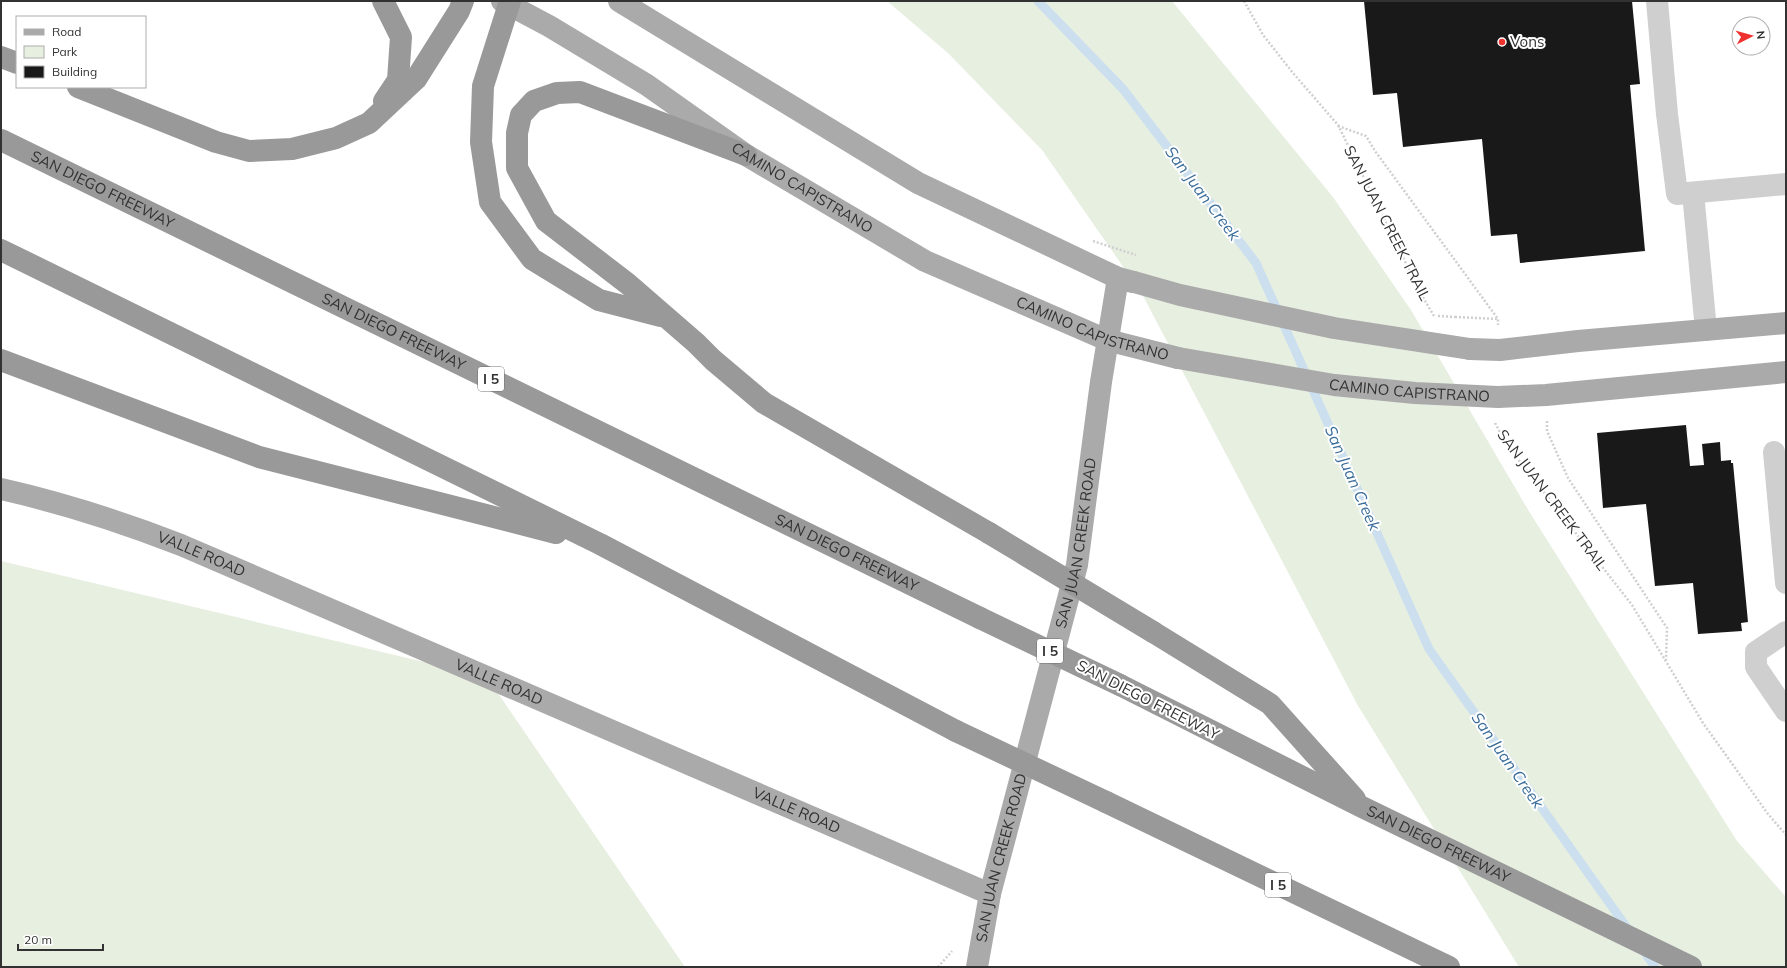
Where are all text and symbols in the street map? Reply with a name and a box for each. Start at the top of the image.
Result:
legend [16,16,146,88]
north arrow [1731,16,1771,56]
text: Road [52,24,81,39]
text: N [1754,30,1768,40]
place label: Vons [1510,32,1544,51]
marker: Vons [1497,37,1507,47]
text: Park [52,44,78,59]
text: Building [52,64,97,79]
street label: CAMINO CAPISTRANO [728,138,877,237]
water label: San Juan Creek [1161,142,1245,245]
street label: SAN JUAN CREEK TRAIL [1340,142,1435,303]
street label: SAN DIEGO FREEWAY [28,146,178,233]
street label: SAN DIEGO FREEWAY [319,288,470,375]
street label: CAMINO CAPISTRANO [1013,292,1171,364]
road number: I 5 [478,367,504,391]
street label: CAMINO CAPISTRANO [1327,374,1490,406]
water label: San Juan Creek [1321,422,1385,534]
street label: SAN JUAN CREEK TRAIL [1493,426,1612,574]
street label: SAN JUAN CREEK ROAD [1051,456,1100,630]
street label: SAN DIEGO FREEWAY [772,509,922,596]
street label: VALLE ROAD [155,527,249,581]
road number: I 5 [1037,639,1063,663]
street label: VALLE ROAD [452,654,546,709]
street label: SAN DIEGO FREEWAY [1074,655,1223,744]
water label: San Juan Creek [1467,708,1549,813]
street label: SAN JUAN CREEK ROAD [972,771,1031,944]
street label: VALLE ROAD [750,783,844,837]
street label: SAN DIEGO FREEWAY [1364,801,1514,887]
road number: I 5 [1265,873,1291,897]
scale bar [18,926,103,952]
text: 20 m [24,932,52,947]

